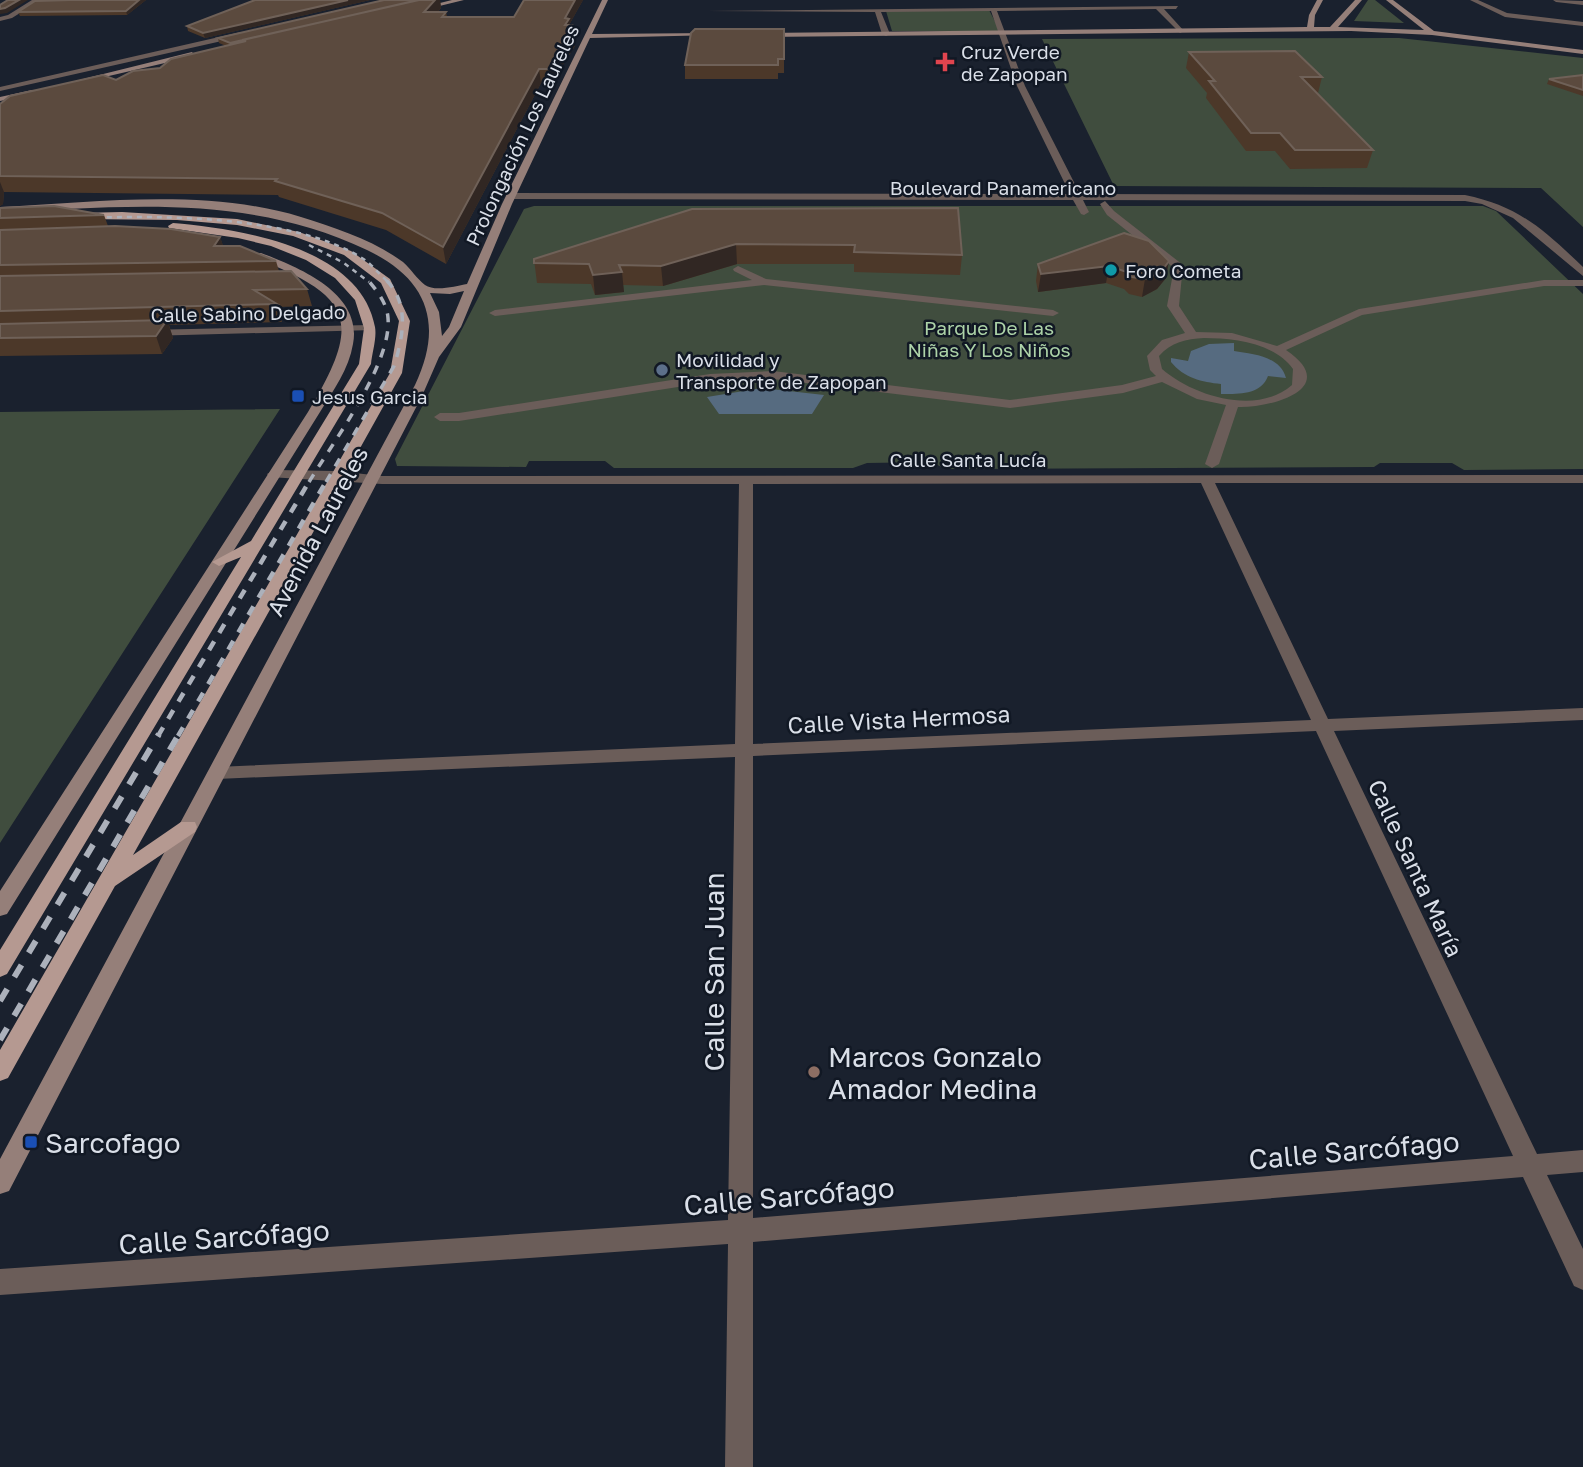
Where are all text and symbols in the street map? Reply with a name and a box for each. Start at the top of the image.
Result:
street label: Prolongación Los Laureles [461,21,583,249]
place label: Cruz Verde de Zapopan [961,40,1068,85]
marker: Cruz Verde de Zapopan [935,52,955,72]
street label: Boulevard Panamericano [890,176,1116,199]
place label: Foro Cometa [1125,259,1241,282]
marker: Foro Cometa [1103,262,1119,278]
street label: Calle Sabino Delgado [151,300,345,326]
park label: Parque De Las Niñas Y Los Niños [907,316,1071,361]
place label: Movilidad y Transporte de Zapopan [676,348,887,393]
marker: Movilidad y Transporte de Zapopan [654,362,670,378]
place label: Jesus Garcia [312,385,427,408]
marker: Jesus Garcia [290,388,306,404]
street label: Avenida Laureles [261,441,373,621]
street label: Calle Santa Lucía [890,448,1047,471]
street label: Calle Vista Hermosa [787,699,1011,739]
street label: Calle Santa María [1363,775,1469,961]
street label: Calle San Juan [697,872,730,1072]
place label: Marcos Gonzalo Amador Medina [828,1040,1042,1105]
marker: Marcos Gonzalo Amador Medina [806,1064,822,1080]
street label: Calle Sarcófago [1247,1124,1461,1176]
place label: Sarcofago [45,1126,181,1159]
marker: Sarcofago [23,1134,39,1150]
street label: Calle Sarcófago [682,1170,896,1222]
street label: Calle Sarcófago [117,1213,331,1261]

